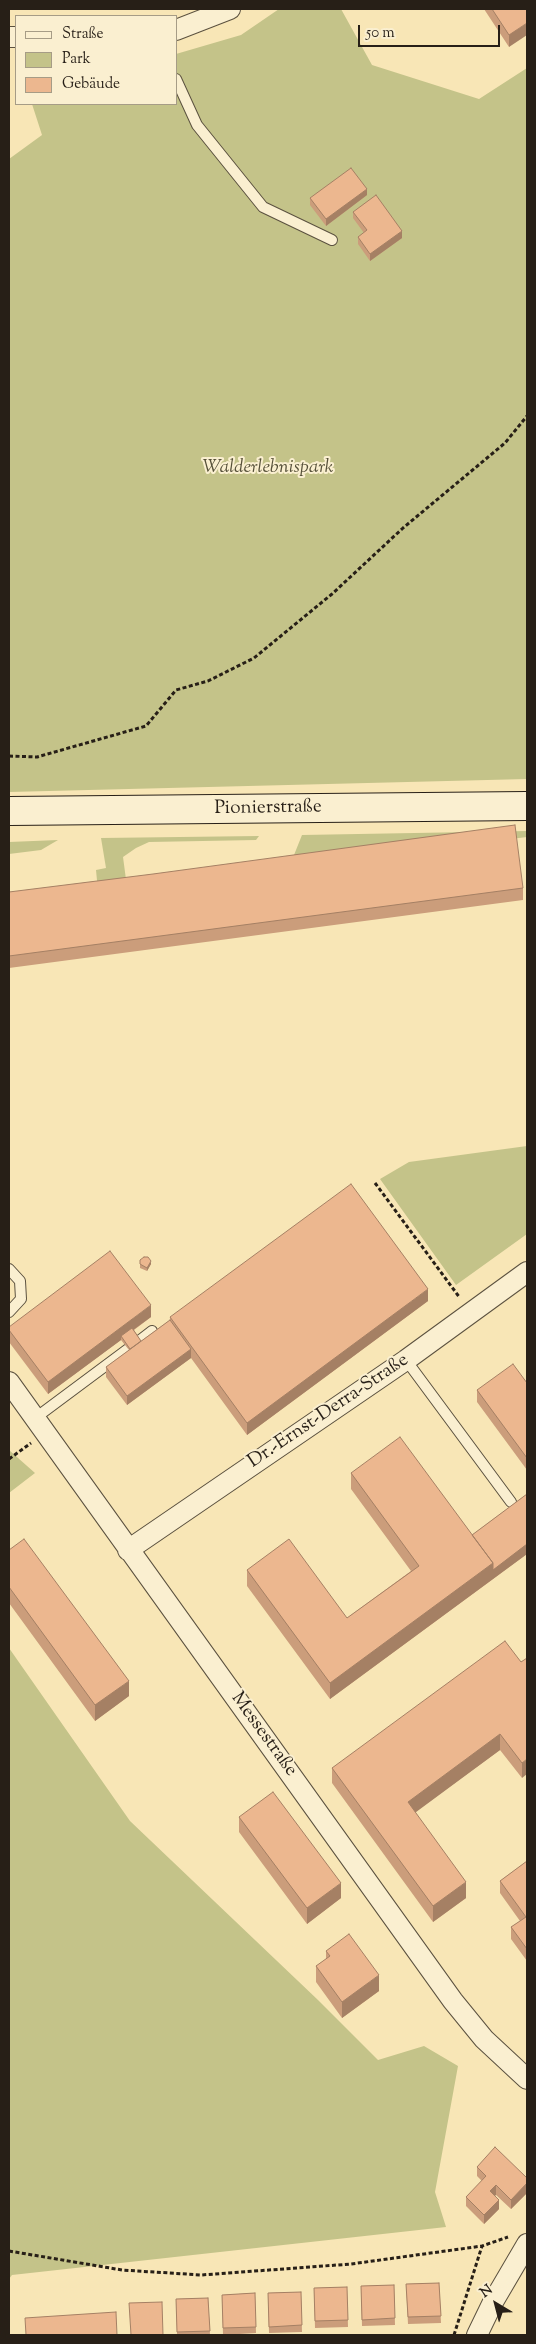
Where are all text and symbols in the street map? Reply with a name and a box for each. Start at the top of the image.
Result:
legend [15,15,178,105]
scale bar [361,15,504,47]
text: 50 m [366,23,395,44]
text: Straße [62,24,104,45]
text: Park [62,49,91,70]
text: Gebäude [62,74,120,95]
park label: Walderlebnispark [203,458,333,480]
street label: Pionierstraße [214,797,322,821]
street label: Dr.-Ernst-Derra-Straße [244,1350,414,1474]
street label: Messestraße [225,1688,301,1782]
north arrow [471,2279,521,2329]
text: N [476,2281,497,2303]

